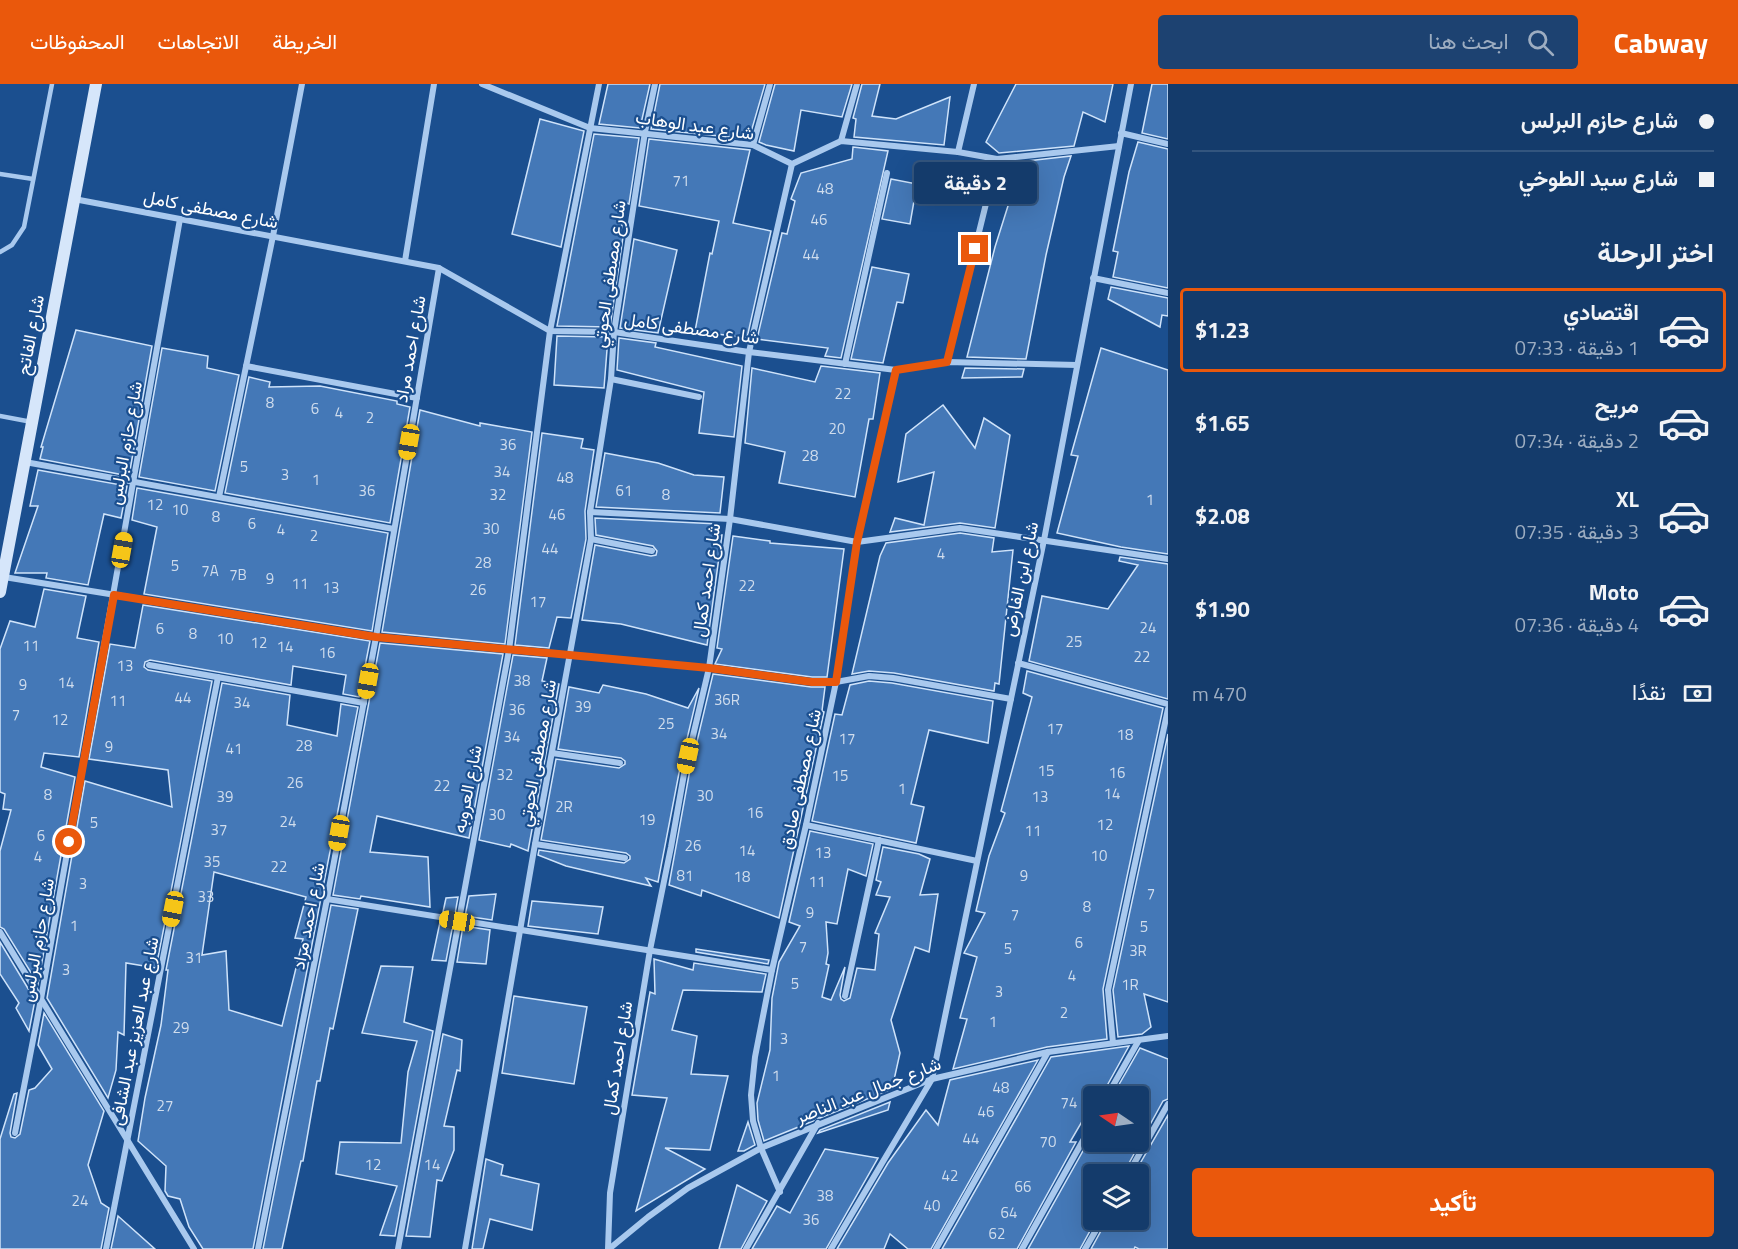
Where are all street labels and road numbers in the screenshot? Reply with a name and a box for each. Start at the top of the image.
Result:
street label: شارع عبد الوهاب [634,103,756,147]
street label: شارع مصطفى كامل [142,183,280,235]
street label: شارع مصطفى الحوتي [585,198,635,350]
street label: شارع الفاتح [9,293,51,377]
street label: شارع احمد مراد [387,293,433,405]
street label: شارع مصطفى كامل [623,305,761,351]
street label: شارع حازم البرلس [101,379,149,507]
street label: شارع ابن الفارض [995,519,1045,639]
street label: شارع احمد كمال [685,521,727,639]
street label: شارع مصطفى الحوتي [511,677,565,829]
street label: شارع مصطفى صادق [772,706,828,852]
street label: شارع العروبه [445,743,489,835]
street label: شارع احمد مراد [284,860,332,972]
street label: شارع حازم البرلس [13,876,61,1004]
street label: شارع عبد العزيز عبد الشافى [102,934,166,1128]
street label: شارع احمد كمال [595,999,639,1117]
street label: شارع جمال عبد الناصر [790,1050,945,1131]

